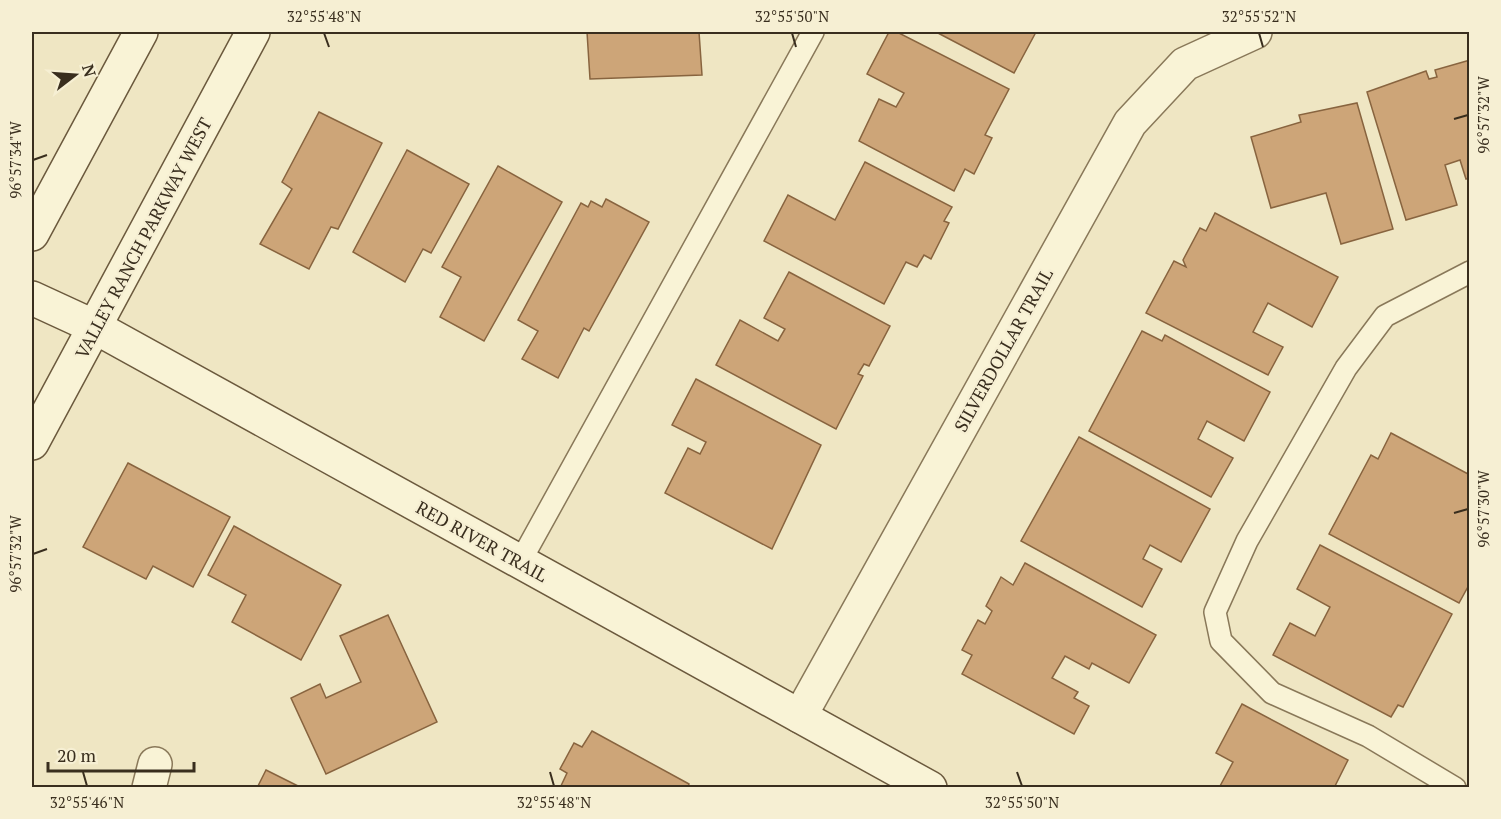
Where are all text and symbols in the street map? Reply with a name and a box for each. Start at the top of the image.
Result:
text: 32°55'48"N [287,6,361,26]
text: 32°55'50"N [755,6,829,26]
text: 32°55'52"N [1222,6,1296,26]
north arrow [45,45,105,105]
text: N [77,62,102,80]
text: 96°57'32"W [1473,75,1493,154]
street label: VALLEY RANCH PARKWAY WEST [69,113,217,363]
text: 96°57'34"W [5,120,25,199]
street label: SILVERDOLLAR TRAIL [948,264,1058,436]
text: 96°57'30"W [1473,469,1493,548]
street label: RED RIVER TRAIL [412,495,552,587]
text: 96°57'32"W [5,514,25,593]
scale bar [48,735,194,773]
text: 20 m [57,743,97,767]
text: 32°55'46"N [50,792,124,812]
text: 32°55'48"N [517,792,591,812]
text: 32°55'50"N [985,792,1059,812]

